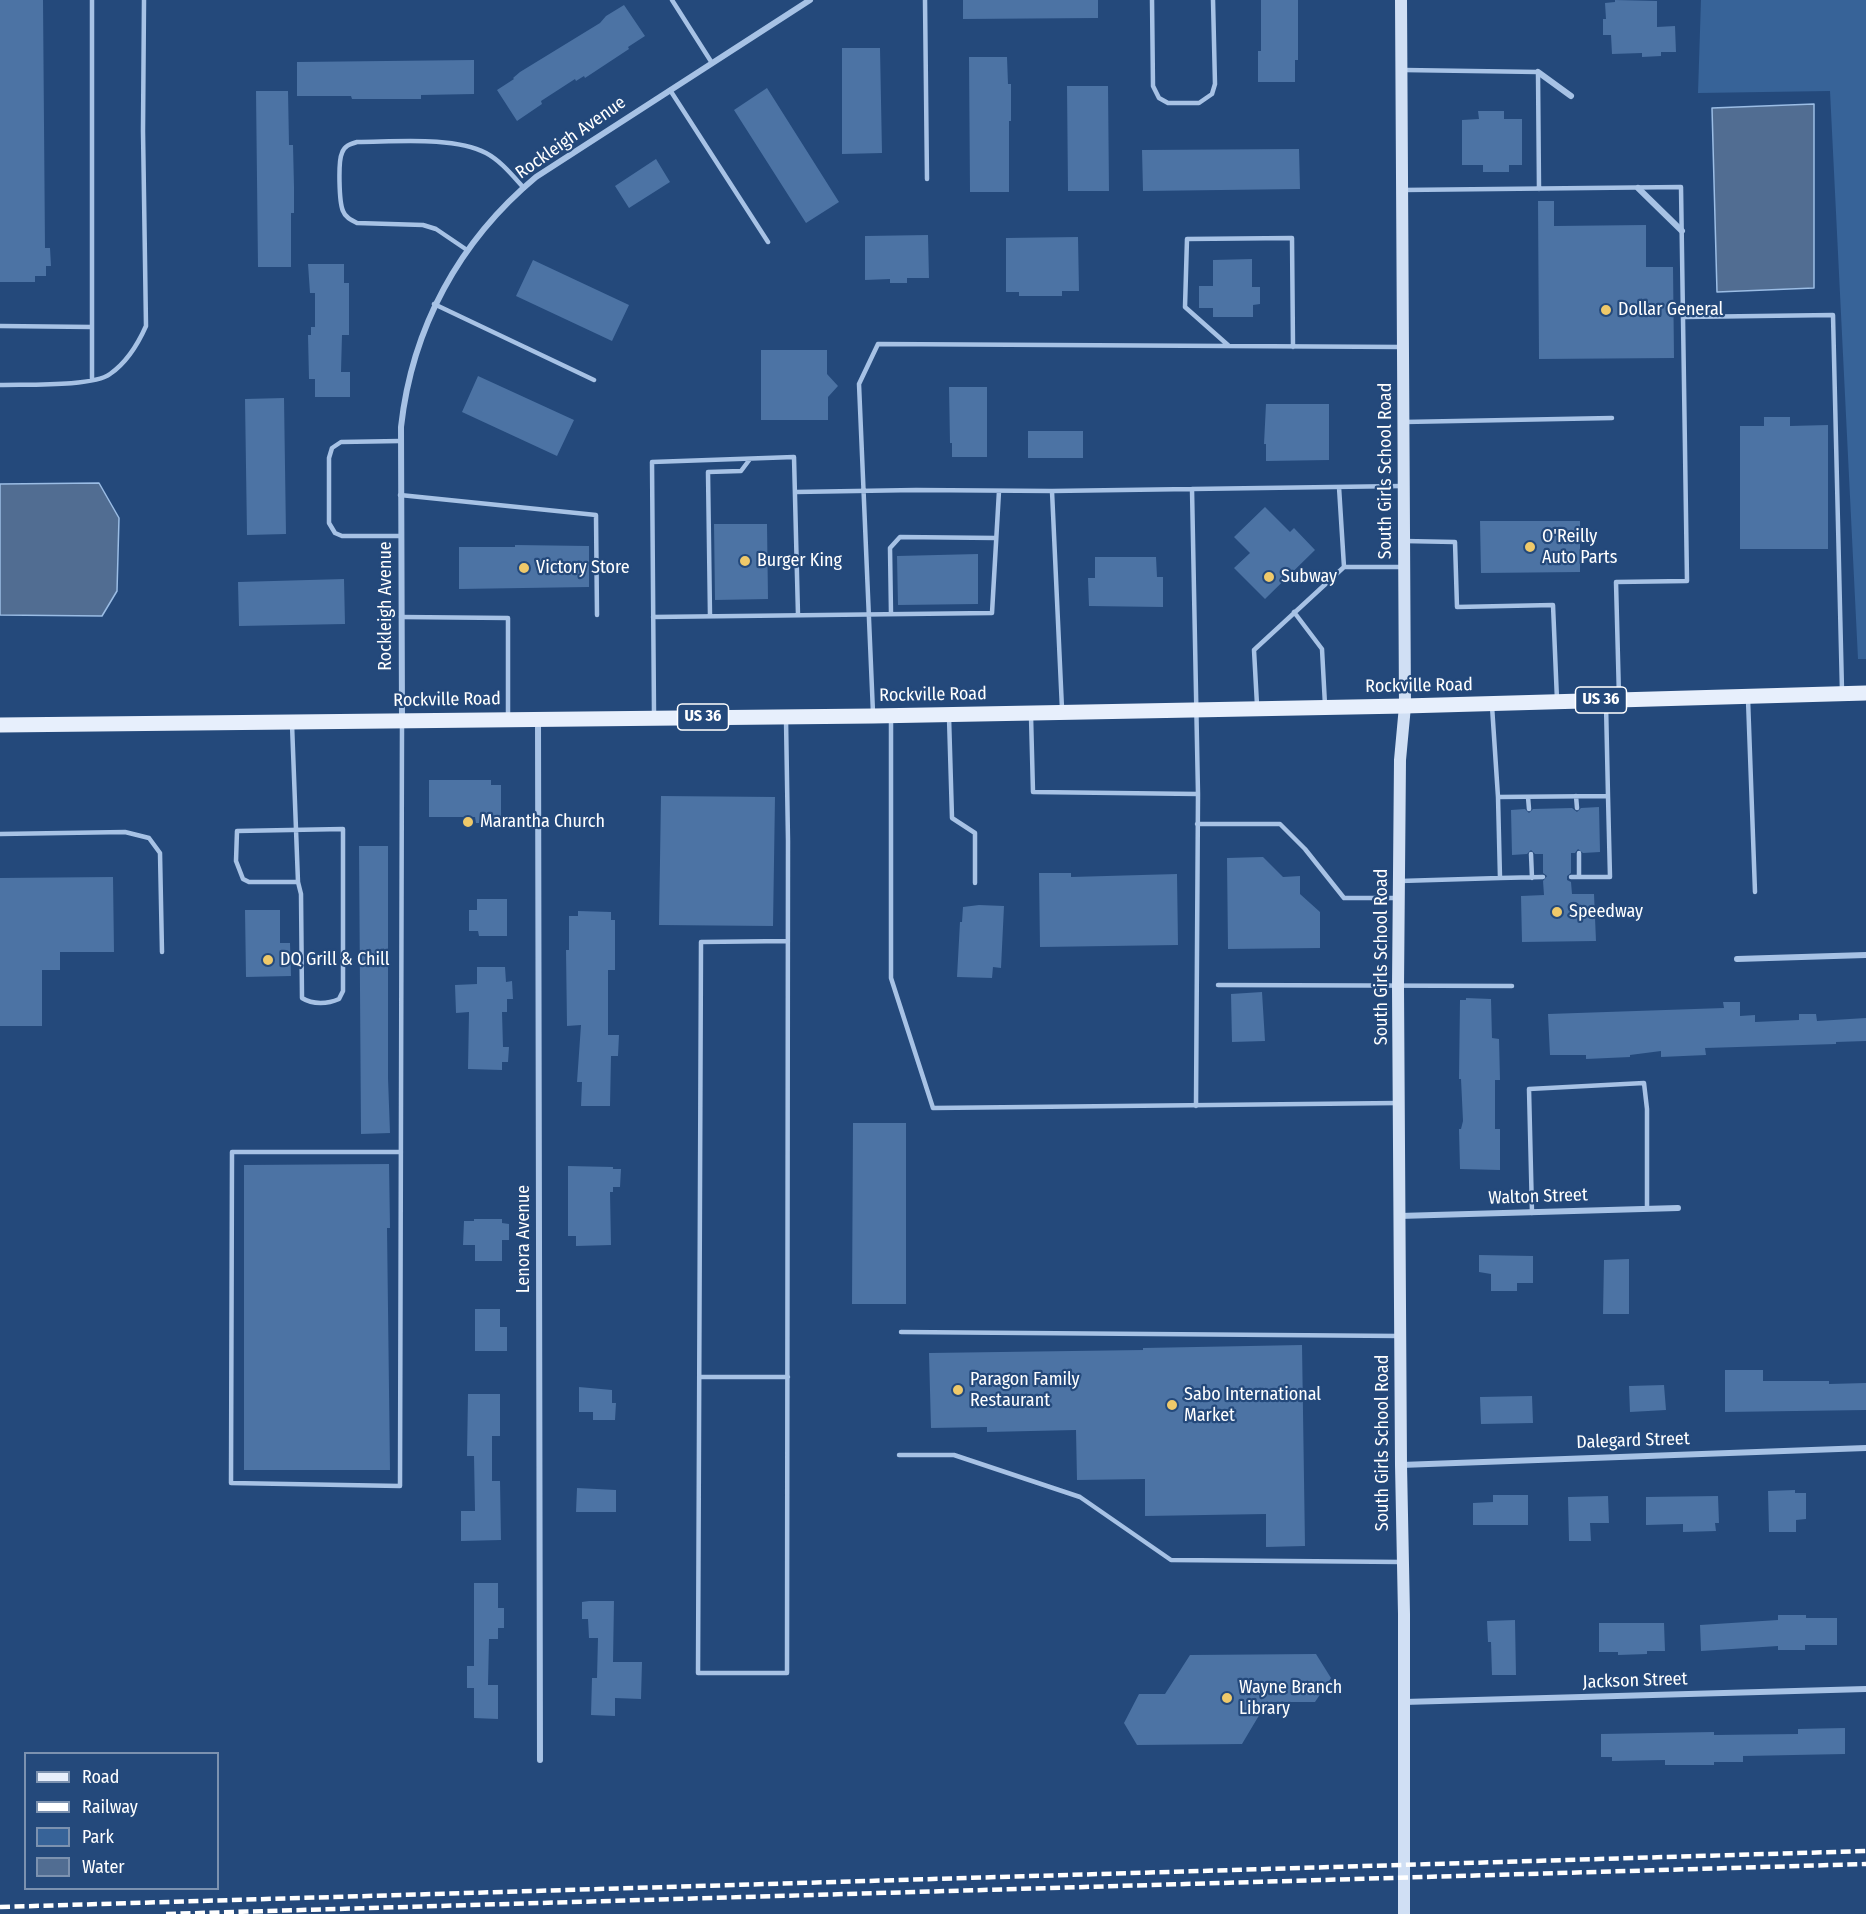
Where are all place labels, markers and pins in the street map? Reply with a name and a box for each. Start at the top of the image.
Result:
place label: Dollar General [1618,299,1723,321]
marker: Dollar General [1599,303,1613,317]
place label: O'Reilly Auto Parts [1542,526,1617,568]
marker: O'Reilly Auto Parts [1523,540,1537,554]
place label: Burger King [757,550,842,572]
marker: Burger King [738,554,752,568]
place label: Victory Store [536,557,630,579]
marker: Victory Store [517,561,531,575]
place label: Subway [1281,566,1337,588]
marker: Subway [1262,570,1276,584]
place label: Marantha Church [480,811,605,833]
marker: Marantha Church [461,815,475,829]
place label: Speedway [1569,901,1643,923]
marker: Speedway [1550,905,1564,919]
place label: DQ Grill & Chill [280,949,390,971]
marker: DQ Grill & Chill [261,953,275,967]
place label: Paragon Family Restaurant [970,1369,1080,1412]
marker: Paragon Family Restaurant [951,1383,965,1397]
place label: Sabo International Market [1184,1384,1321,1426]
marker: Sabo International Market [1165,1398,1179,1412]
place label: Wayne Branch Library [1239,1677,1342,1720]
marker: Wayne Branch Library [1220,1691,1234,1705]

